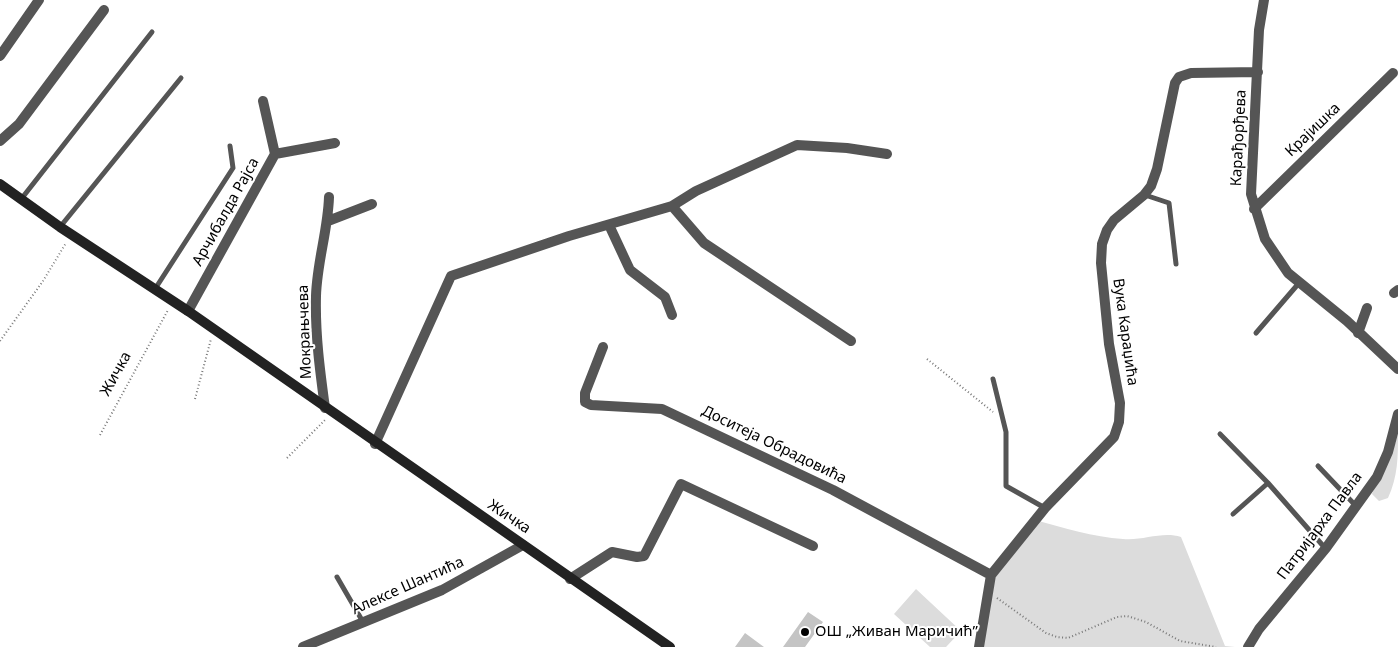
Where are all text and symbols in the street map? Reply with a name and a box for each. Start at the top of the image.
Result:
street label: Карађорђева [1227,89,1251,187]
street label: Крајишка [1282,99,1344,161]
street label: Арчибалда Рајса [189,155,263,269]
street label: Вука Караџића [1109,277,1141,387]
street label: Мокрањчева [294,284,316,380]
street label: Жичка [97,349,135,399]
street label: Доситеја Обрадовића [699,402,849,488]
street label: Патријарха Павла [1274,469,1366,583]
street label: Жичка [484,496,534,538]
street label: Алексе Шантића [349,553,467,619]
place label: ОШ „Живан Маричић” [815,623,978,641]
marker: ОШ „Живан Маричић” [799,626,811,638]

